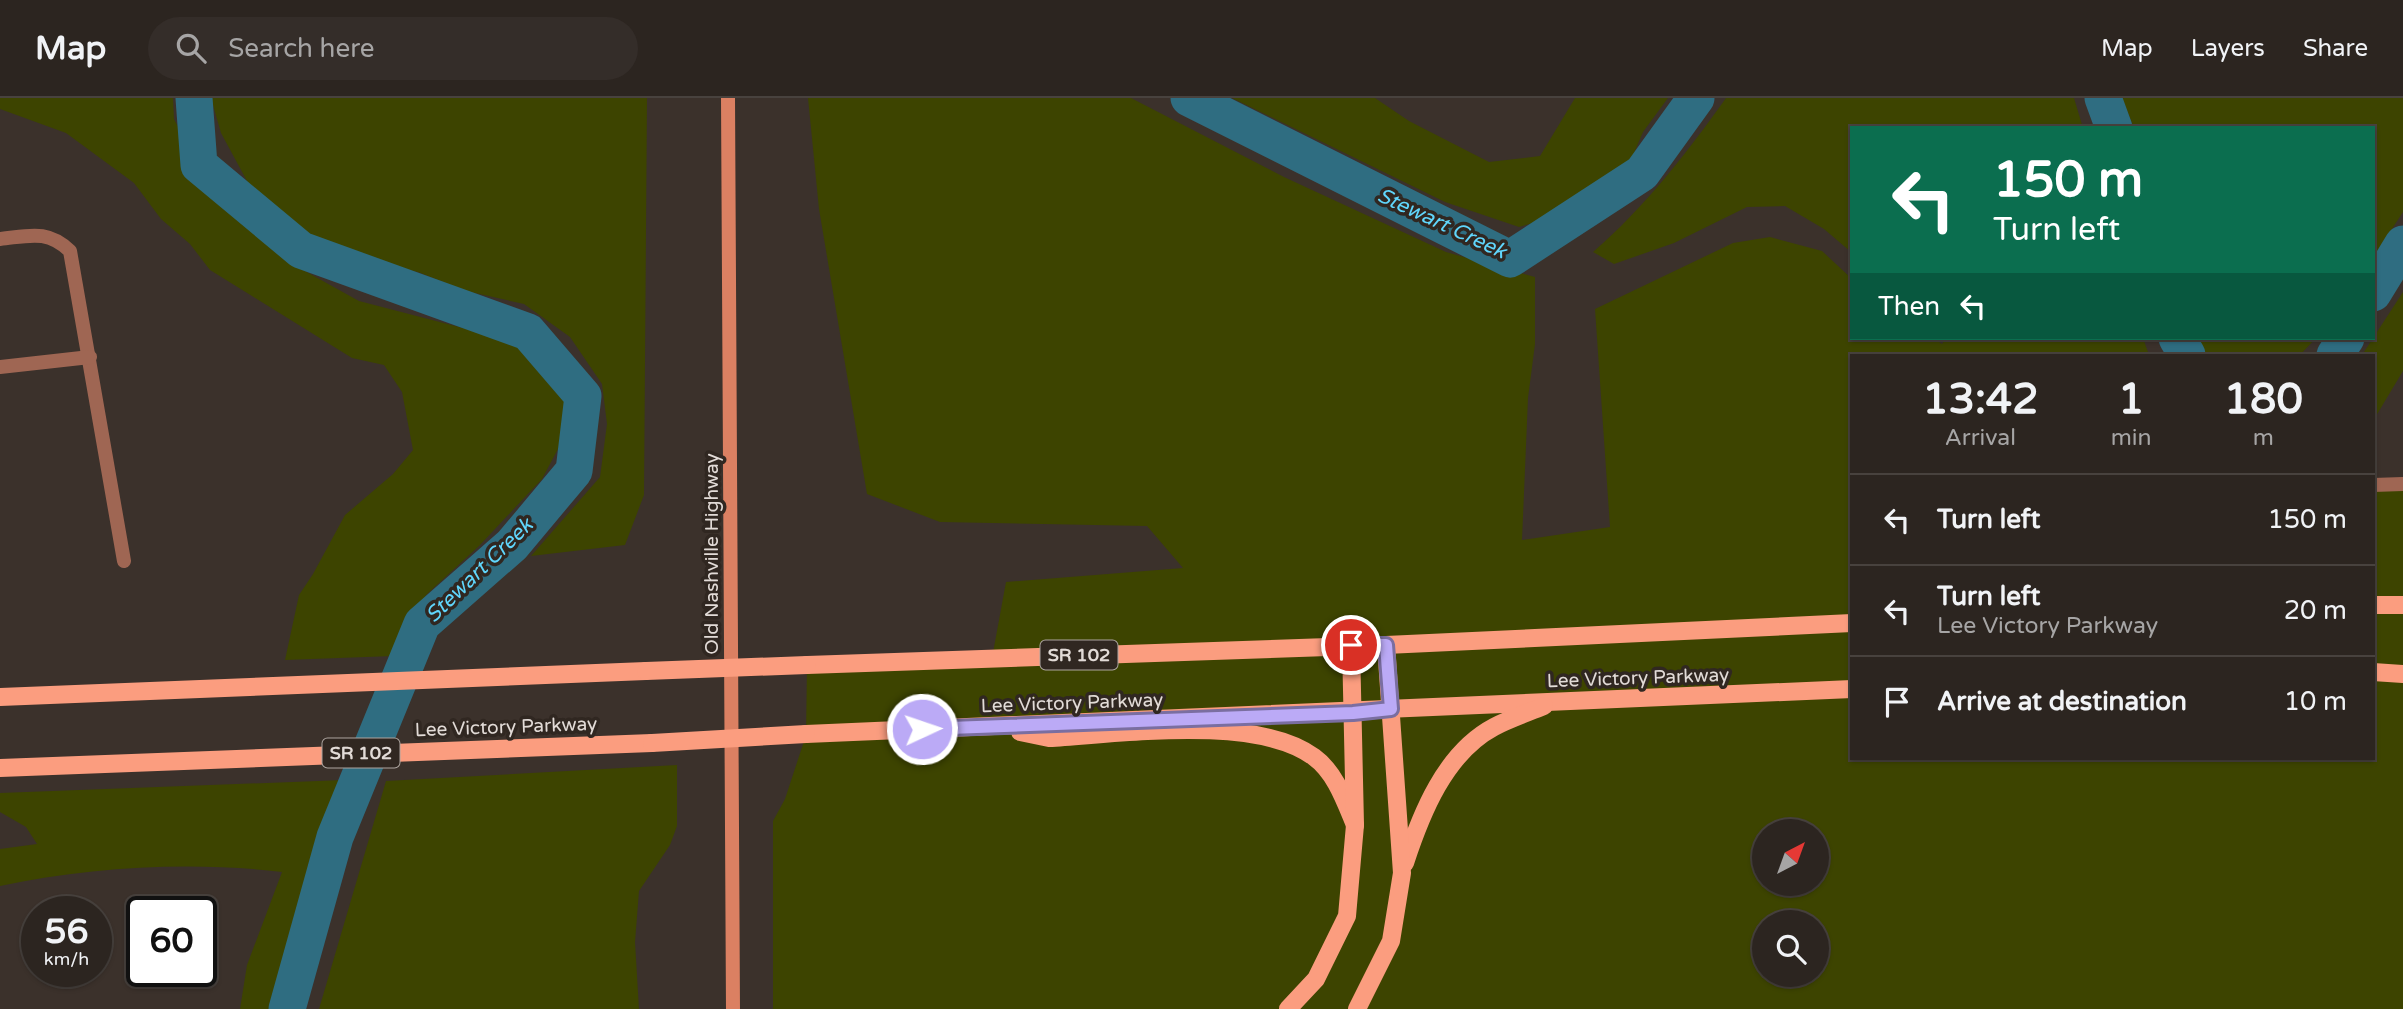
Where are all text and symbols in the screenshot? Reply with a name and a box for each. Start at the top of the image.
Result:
search box [148,17,638,80]
text: Map [35,29,106,68]
icon: search [172,29,210,67]
text: Search here [228,33,374,64]
text: Map [2101,34,2153,63]
text: Layers [2191,34,2265,63]
text: Share [2303,34,2368,63]
text: 150 m [1993,151,2143,210]
icon: left [1878,154,1969,245]
water label: Stewart Creek [1373,183,1512,265]
text: Turn left [1993,211,2120,249]
icon: left [1954,287,1992,325]
text: Then [1878,291,1940,322]
text: 13:42 [1922,374,2039,425]
text: 1 [2118,374,2144,425]
text: 180 [2224,374,2303,425]
text: Arrival [1945,424,2016,452]
text: min [2111,424,2152,452]
text: m [2253,424,2274,452]
street label: Old Nashville Highway [701,453,723,655]
icon: left [1878,501,1916,539]
text: Turn left [1937,504,2040,535]
text: 150 m [2267,504,2347,535]
water label: Stewart Creek [421,512,539,628]
text: Turn left [1937,581,2040,612]
icon: left [1878,592,1916,630]
text: 20 m [2284,595,2347,626]
text: Lee Victory Parkway [1937,612,2158,640]
pin [1321,615,1381,675]
icon: arrive [1332,626,1370,664]
road number: SR 102 [1040,640,1118,670]
street label: Lee Victory Parkway [1546,664,1730,692]
icon: arrive [1878,683,1916,721]
text: Arrive at destination [1937,686,2187,717]
text: 10 m [2284,686,2347,717]
street label: Lee Victory Parkway [980,689,1164,717]
position arrow [885,692,959,766]
street label: Lee Victory Parkway [414,713,598,741]
road number: SR 102 [322,738,400,768]
north arrow [1752,819,1829,896]
map controls [1752,819,1829,987]
speed limit sign: 60 [126,896,217,987]
button: search [1752,910,1829,987]
text: 56 [45,911,88,953]
text: km/h [44,948,89,970]

